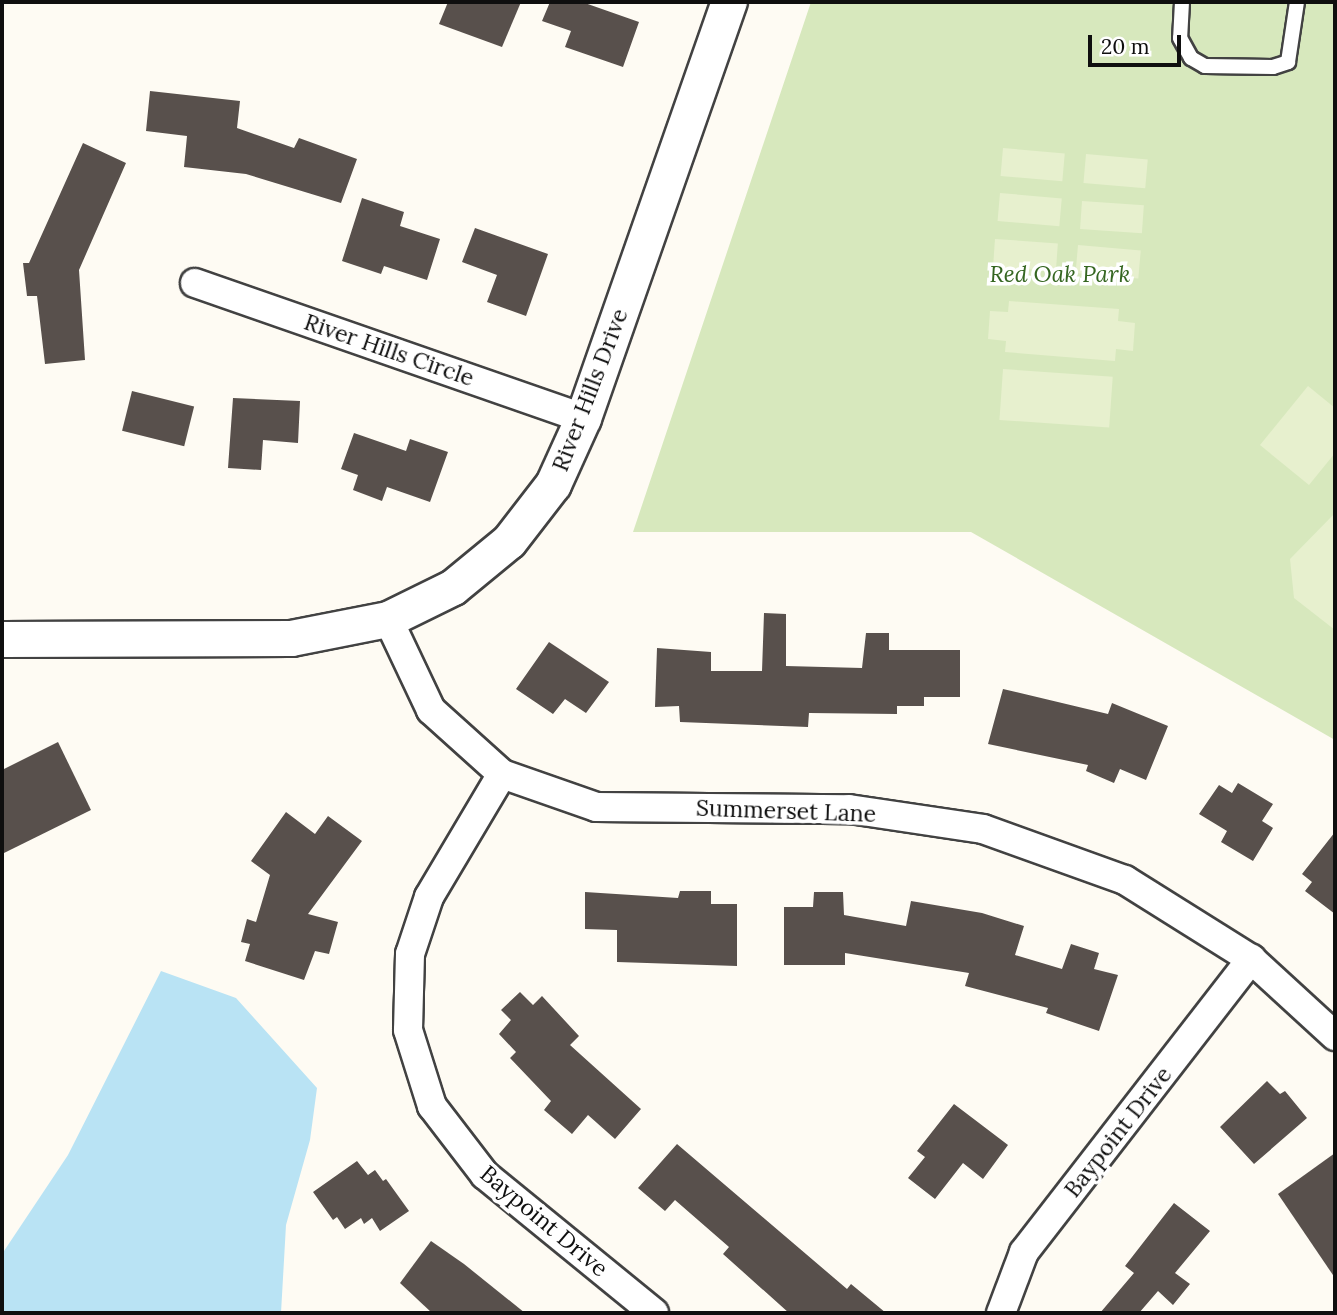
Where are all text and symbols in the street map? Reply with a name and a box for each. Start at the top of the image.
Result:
scale bar [1092,21,1185,65]
text: 20 m [1101,33,1150,60]
park label: Red Oak Park [990,260,1130,288]
street label: River Hills Drive [546,305,634,475]
street label: River Hills Circle [301,308,477,392]
street label: Summerset Lane [695,794,877,828]
street label: Baypoint Drive [1058,1061,1178,1203]
street label: Baypoint Drive [475,1160,613,1282]

